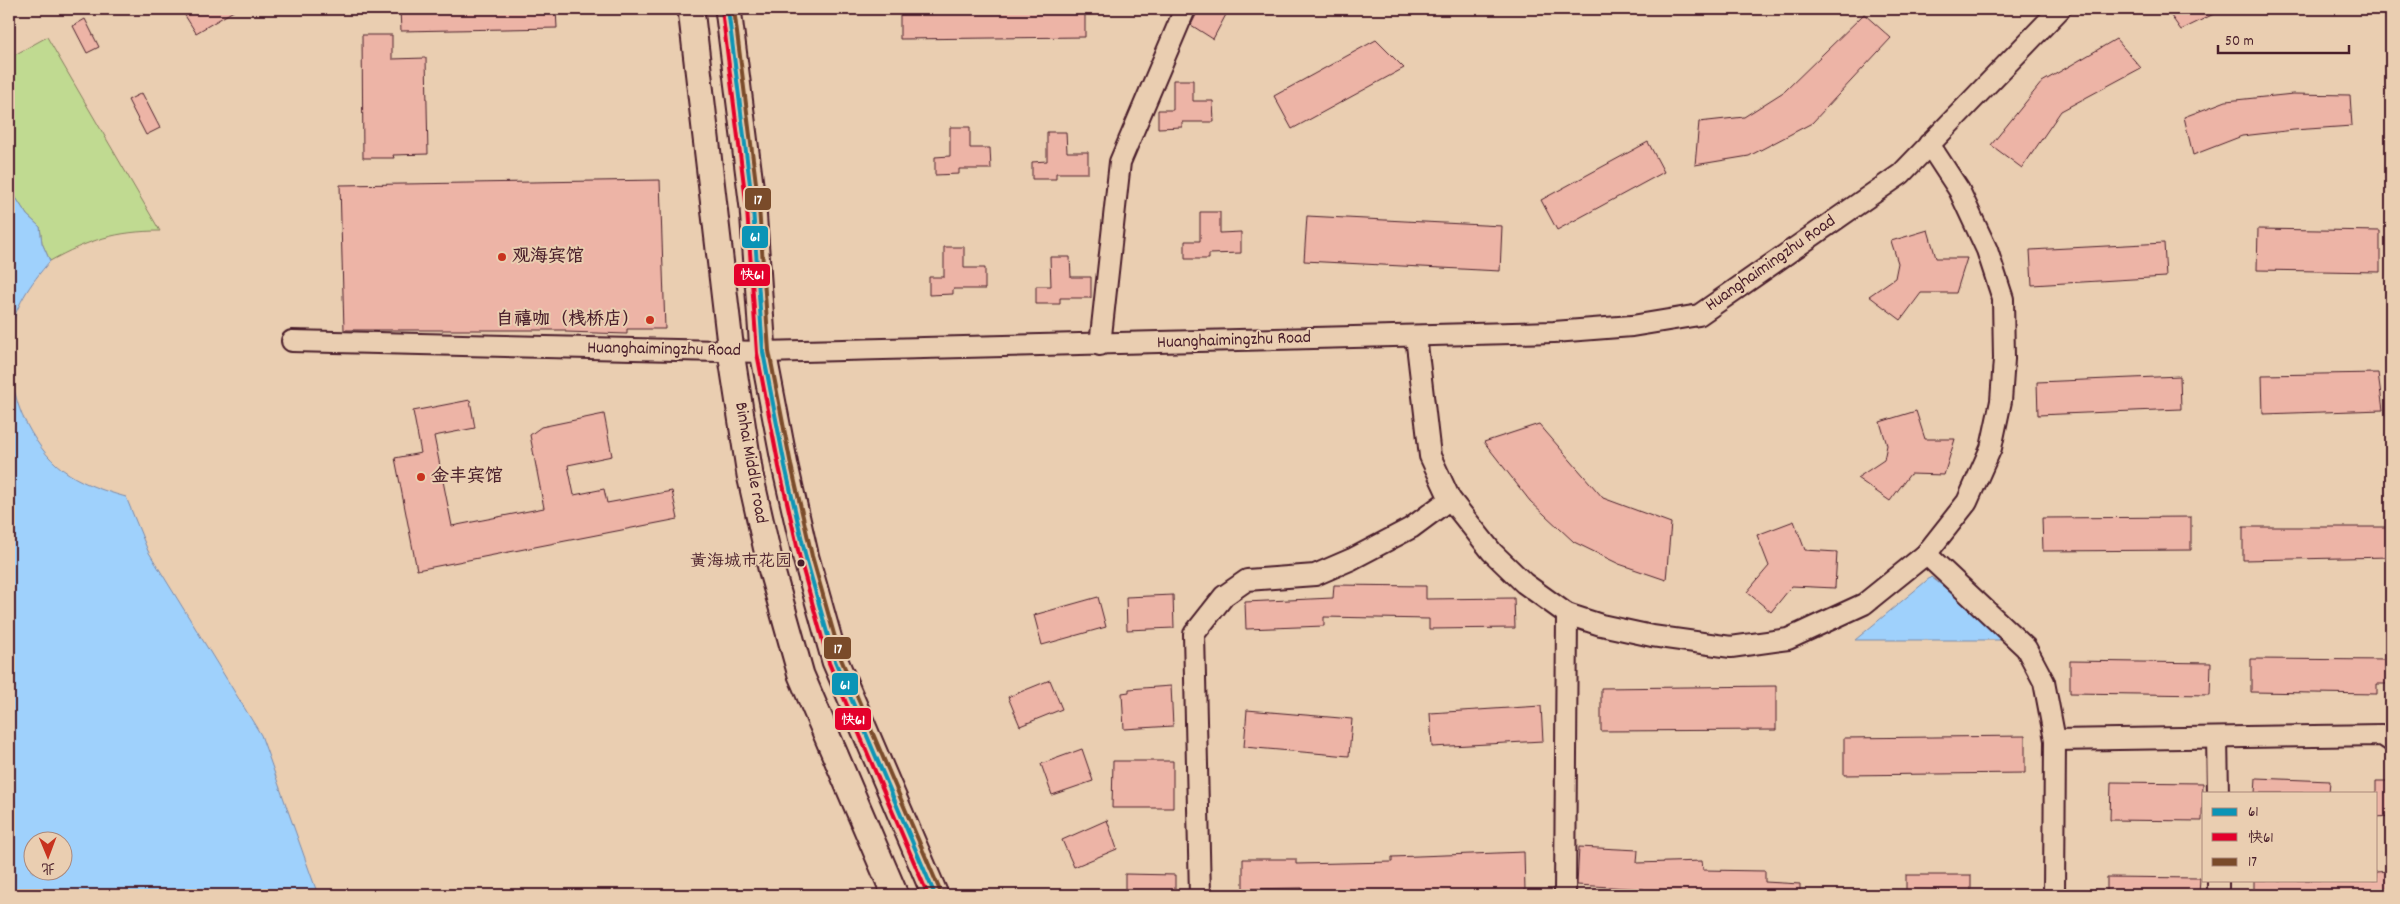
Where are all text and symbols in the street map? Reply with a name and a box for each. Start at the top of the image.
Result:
scale bar [2218,22,2349,54]
text: 50 m [2225,31,2254,53]
line badge: 17 [744,187,772,211]
text: 17 [754,191,763,211]
street label: Huanghaimingzhu Road [1701,210,1841,318]
line badge: 61 [741,225,769,249]
text: 61 [750,228,760,248]
place label: 观海宾馆 [512,245,584,270]
marker: 观海宾馆 [496,251,508,263]
line badge: 快61 [733,263,771,287]
text: 快61 [740,266,764,286]
place label: 自禧咖（栈桥店） [496,308,640,333]
marker: 自禧咖（栈桥店） [644,314,656,326]
street label: Huanghaimingzhu Road [1157,326,1311,356]
street label: Huanghaimingzhu Road [587,336,741,364]
street label: Binhai Middle road [727,400,773,526]
place label: 金丰宾馆 [431,465,503,490]
marker: 金丰宾馆 [415,471,427,483]
place label: 黄海城市花园 [690,551,792,575]
marker: 黄海城市花园 [796,558,806,568]
line badge: 17 [823,636,852,660]
text: 17 [834,640,843,660]
line badge: 61 [831,672,859,696]
text: 61 [840,676,850,696]
line badge: 快61 [834,707,872,731]
text: 快61 [841,711,865,731]
legend [2202,792,2378,882]
text: 61 [2248,802,2259,824]
text: 快61 [2248,828,2274,850]
north arrow [22,832,72,882]
text: 17 [2248,852,2257,874]
text: 北 [41,857,55,877]

